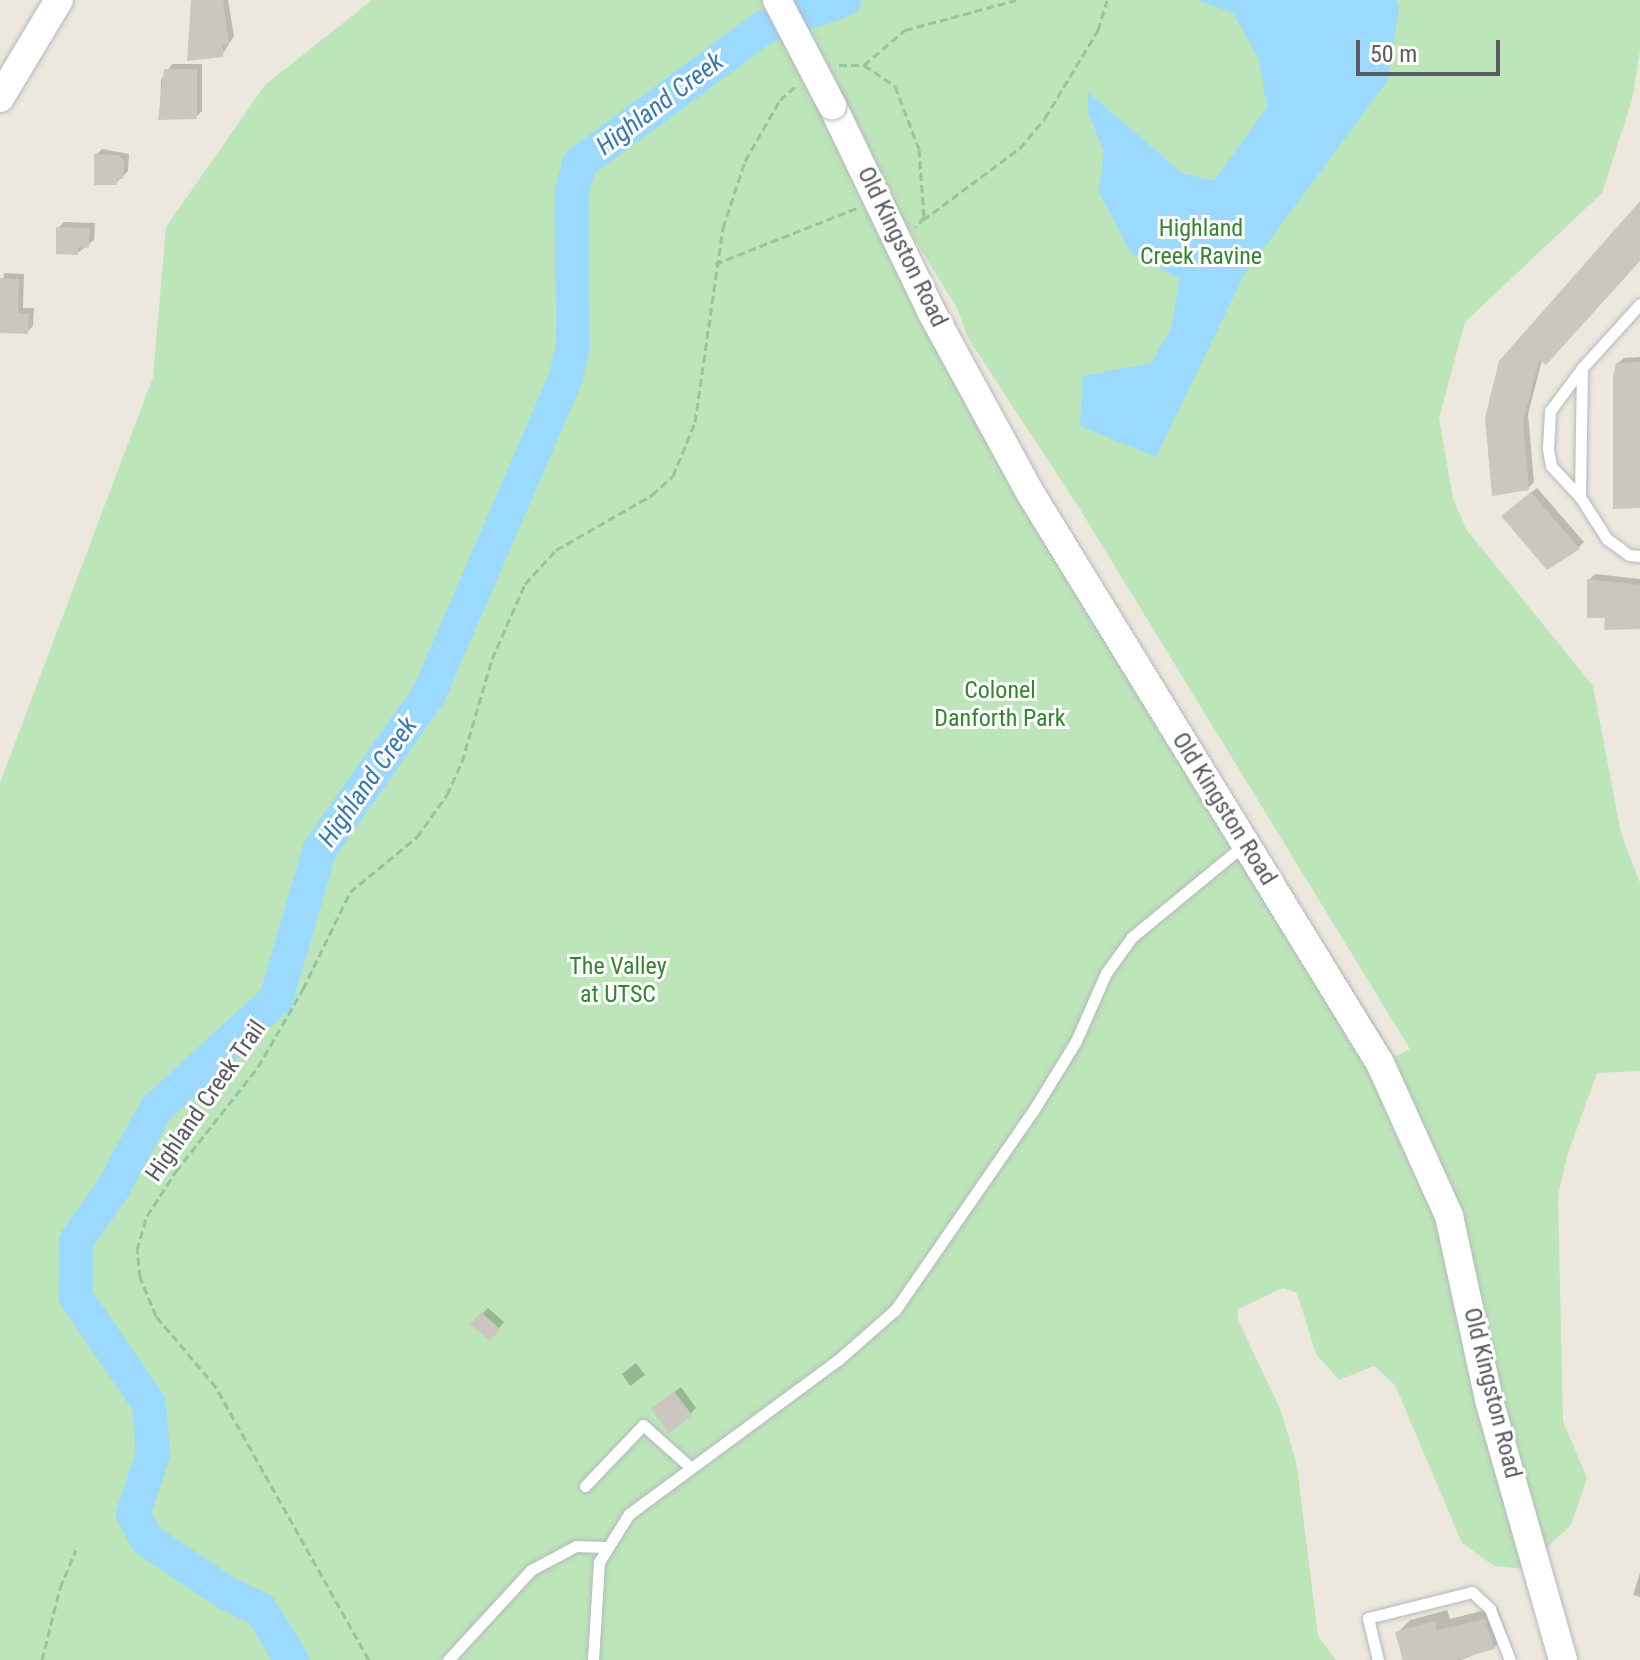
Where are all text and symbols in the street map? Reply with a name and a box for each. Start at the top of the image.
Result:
scale bar [1360,24,1504,74]
text: 50 m [1370,40,1417,68]
water label: Highland Creek [590,46,730,162]
street label: Old Kingston Road [851,162,953,332]
park label: Highland Creek Ravine [1140,215,1262,271]
park label: Colonel Danforth Park [934,677,1066,733]
water label: Highland Creek [312,711,424,853]
street label: Old Kingston Road [1166,727,1282,891]
park label: The Valley at UTSC [569,953,667,1009]
street label: Highland Creek Trail [140,1015,272,1187]
street label: Old Kingston Road [1457,1305,1527,1481]

